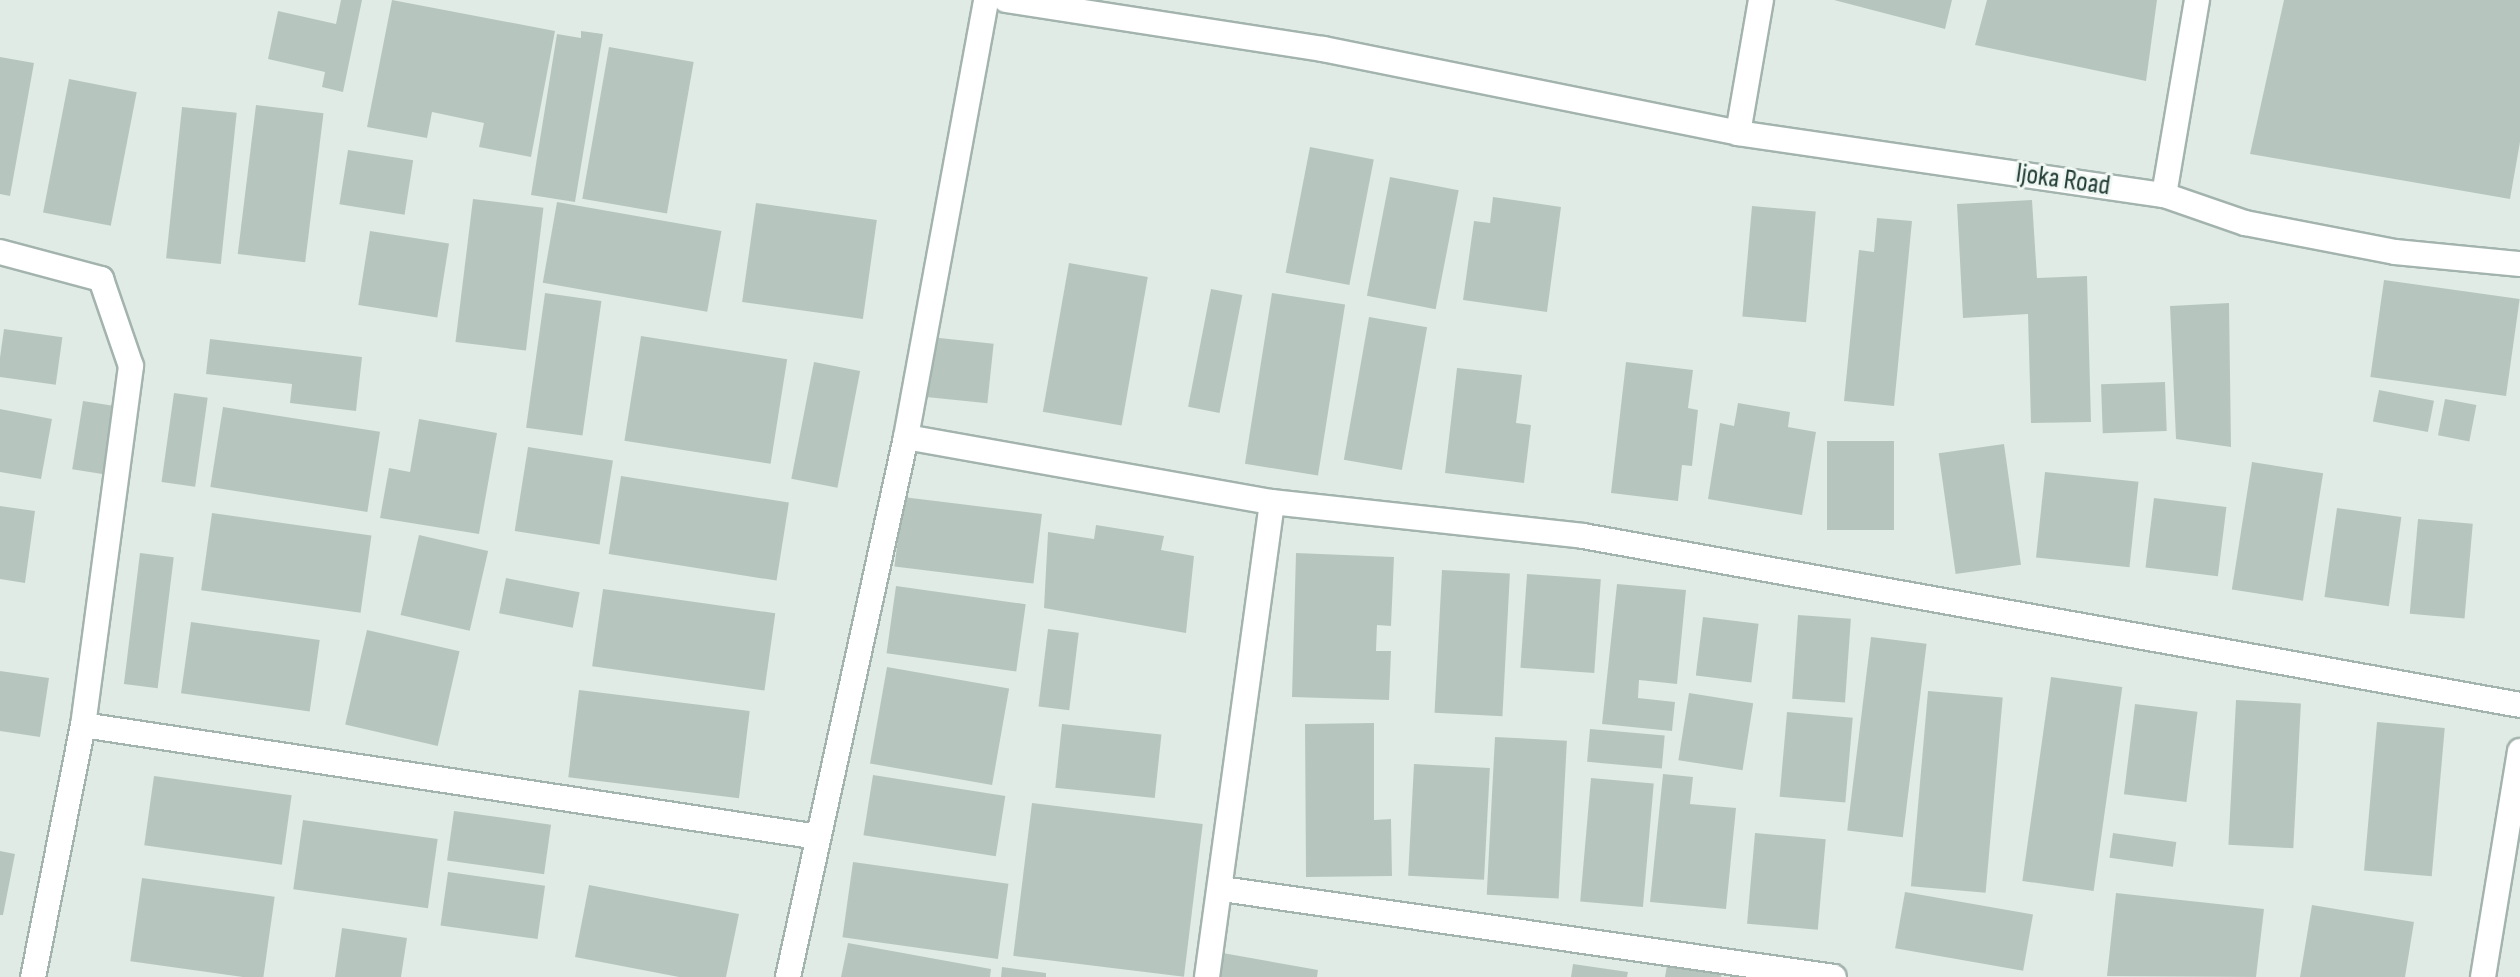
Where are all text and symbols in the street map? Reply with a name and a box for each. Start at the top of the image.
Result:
street label: Ijoka Road [2014,157,2112,203]

